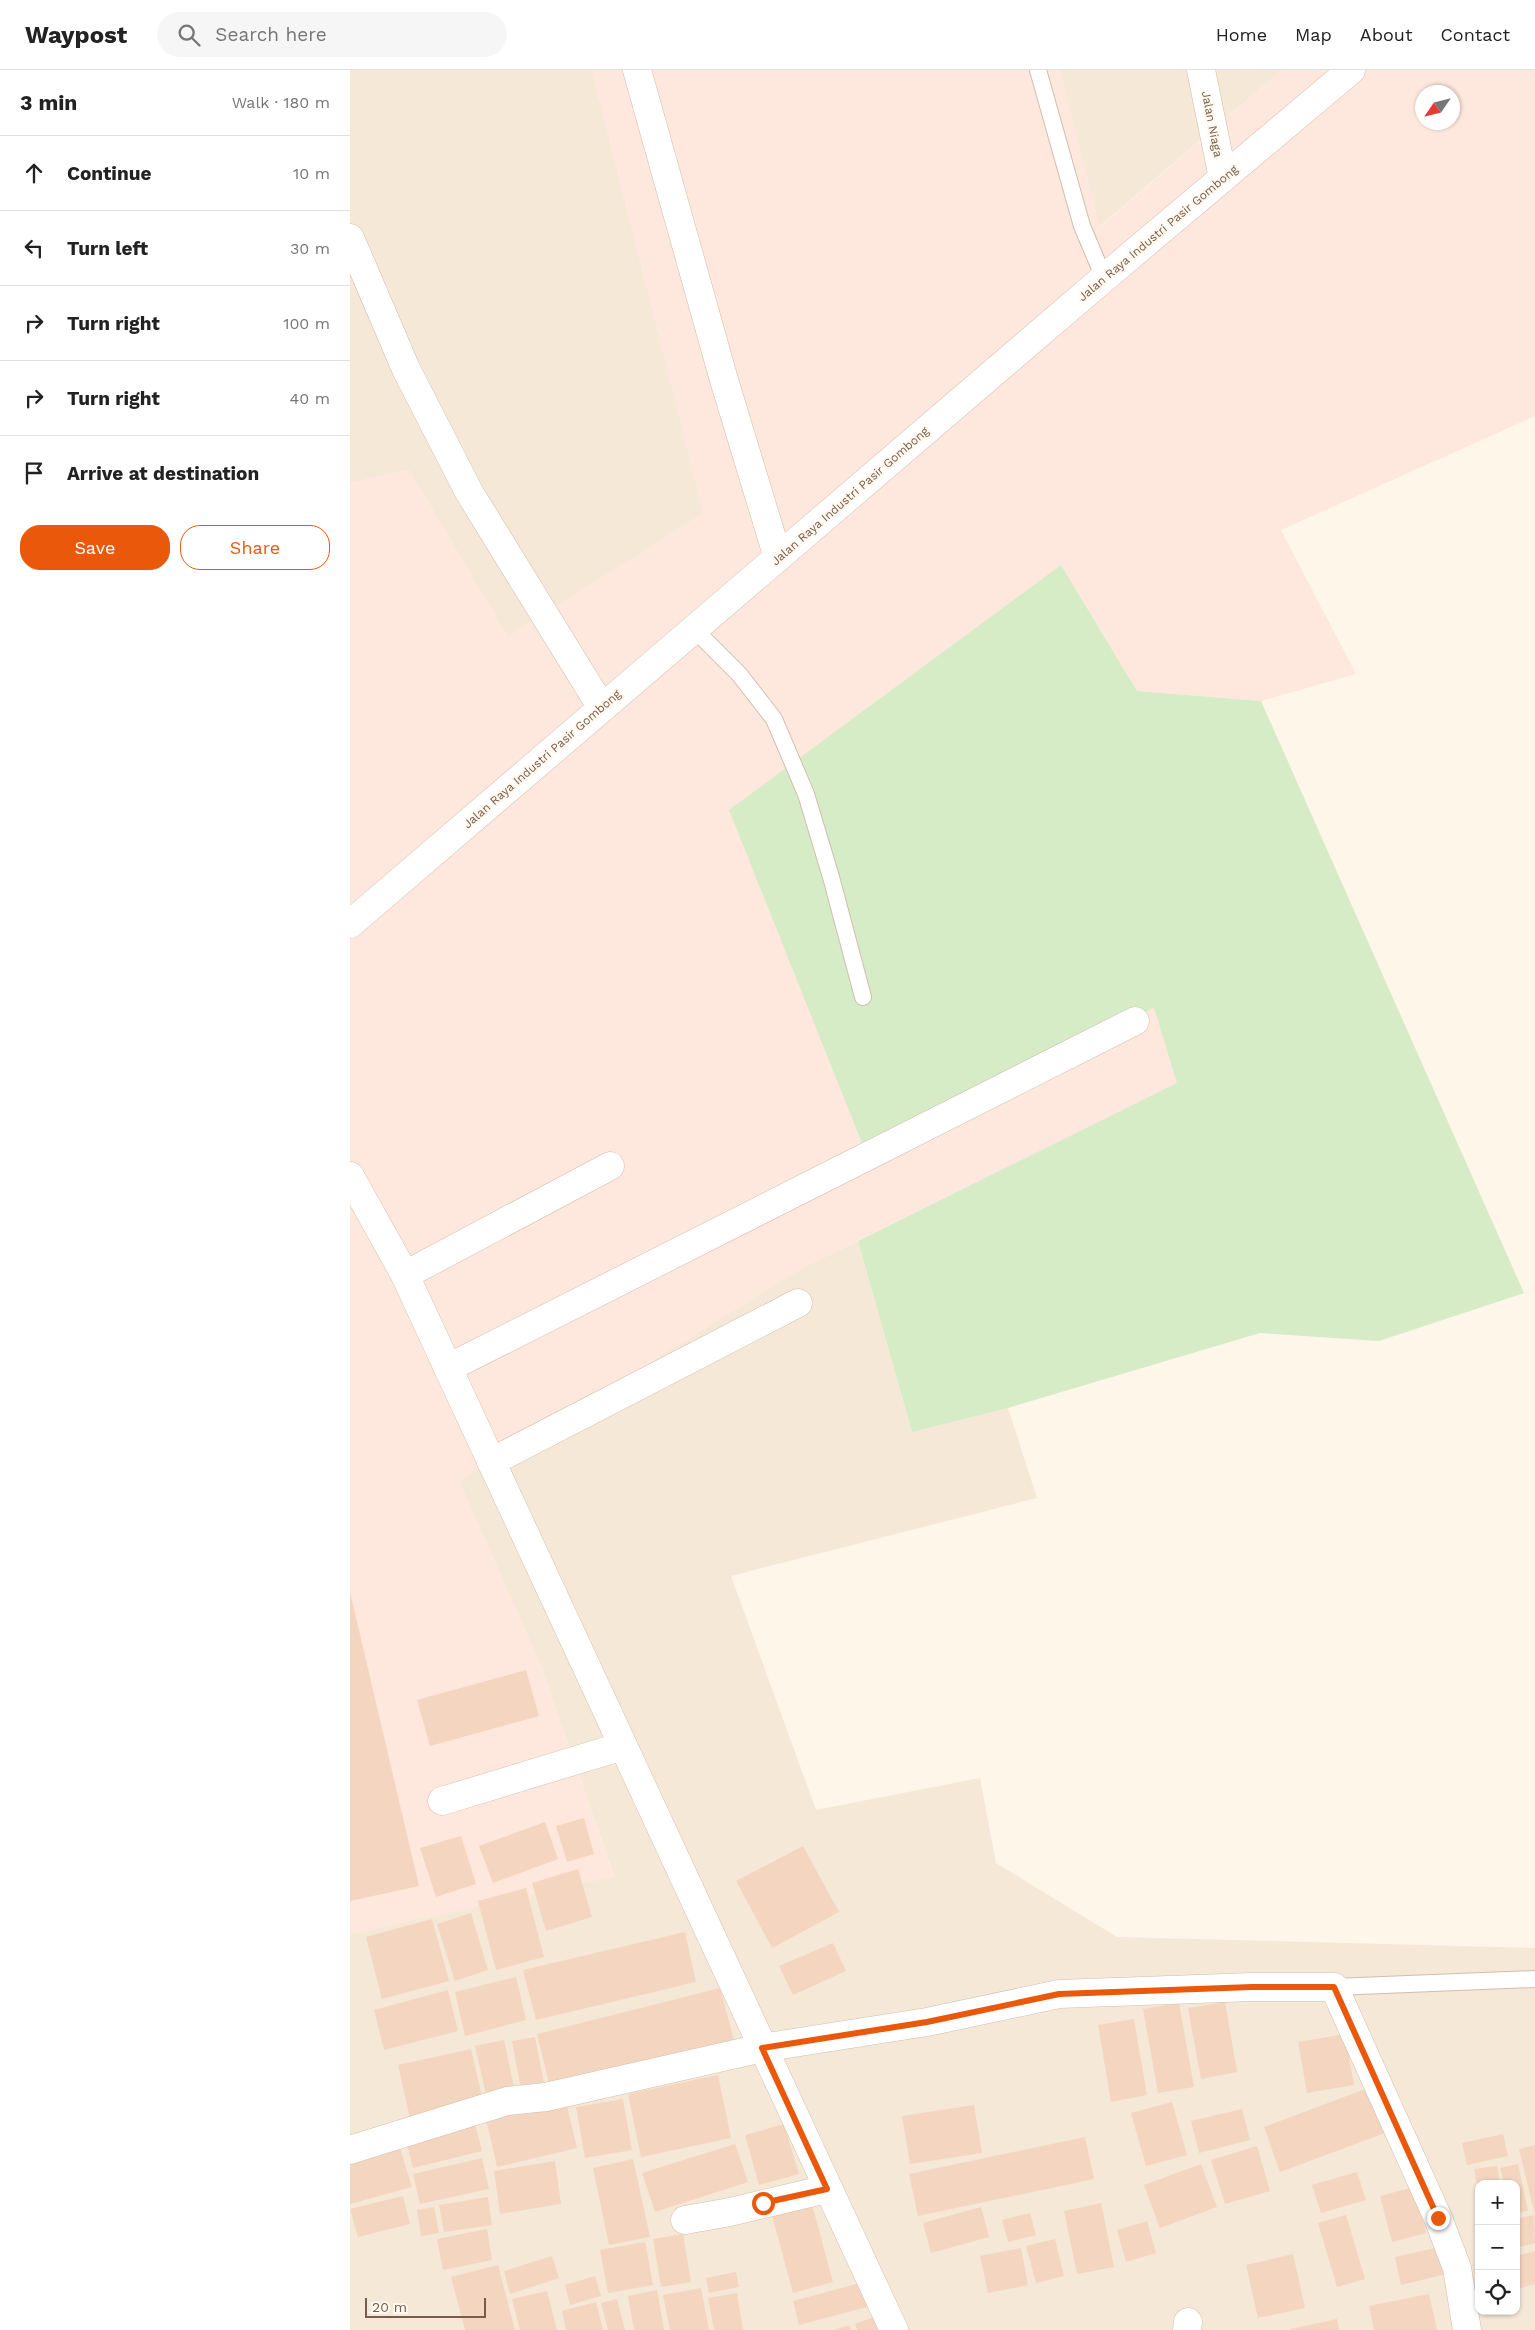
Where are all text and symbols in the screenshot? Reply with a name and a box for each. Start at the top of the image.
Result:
search box [157,12,507,57]
text: Waypost [25,21,127,49]
icon: search [175,21,203,49]
text: Search here [215,23,327,46]
text: Home [1216,24,1267,45]
text: Map [1295,24,1332,45]
text: About [1360,24,1412,45]
text: Contact [1440,24,1510,45]
north arrow [1415,85,1460,130]
text: 3 min [20,90,77,115]
street label: Jalan Niaga [1199,90,1225,159]
text: Walk · 180 m [232,93,330,112]
icon: ahead [20,159,48,187]
text: Continue [67,162,151,185]
street label: Jalan Raya Industri Pasir Gombong [1075,162,1241,304]
text: 10 m [293,164,330,183]
icon: left [20,234,48,262]
text: Turn left [67,237,148,260]
text: 30 m [290,239,330,258]
icon: right [20,309,48,337]
text: Turn right [67,312,160,335]
text: 100 m [283,314,330,333]
icon: right [20,384,48,412]
text: Turn right [67,387,160,410]
text: 40 m [290,389,330,408]
street label: Jalan Raya Industri Pasir Gombong [768,423,932,568]
icon: arrive [20,459,48,487]
text: Arrive at destination [67,462,259,485]
button: Save [20,525,170,570]
button: Share [180,525,330,570]
street label: Jalan Raya Industri Pasir Gombong [460,686,624,831]
map controls [1475,2180,1520,2315]
button: + [1475,2180,1520,2225]
route start [752,2192,775,2215]
route end [1427,2207,1450,2230]
button: − [1475,2225,1520,2270]
button: locate [1475,2270,1520,2315]
scale bar [365,2295,486,2318]
text: 20 m [372,2299,407,2315]

